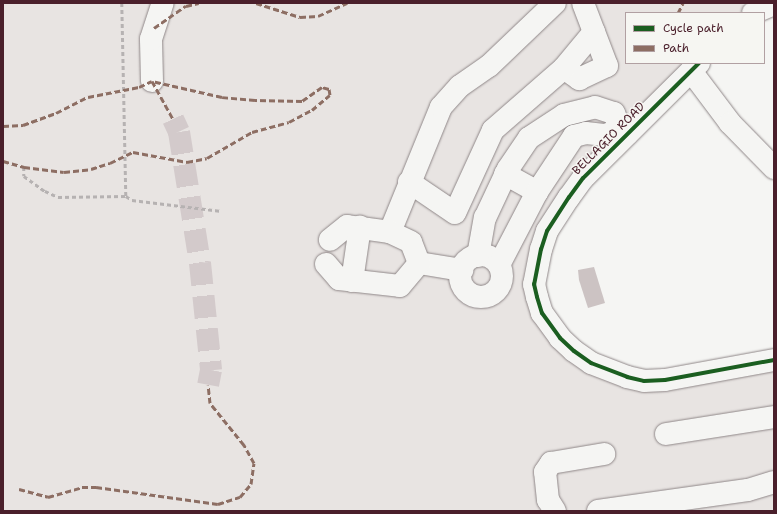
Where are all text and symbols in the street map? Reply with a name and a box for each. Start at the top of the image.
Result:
legend [625,12,765,64]
text: Cycle path [663,20,724,36]
text: Path [663,40,689,56]
street label: BELLAGIO ROAD [570,100,648,178]

